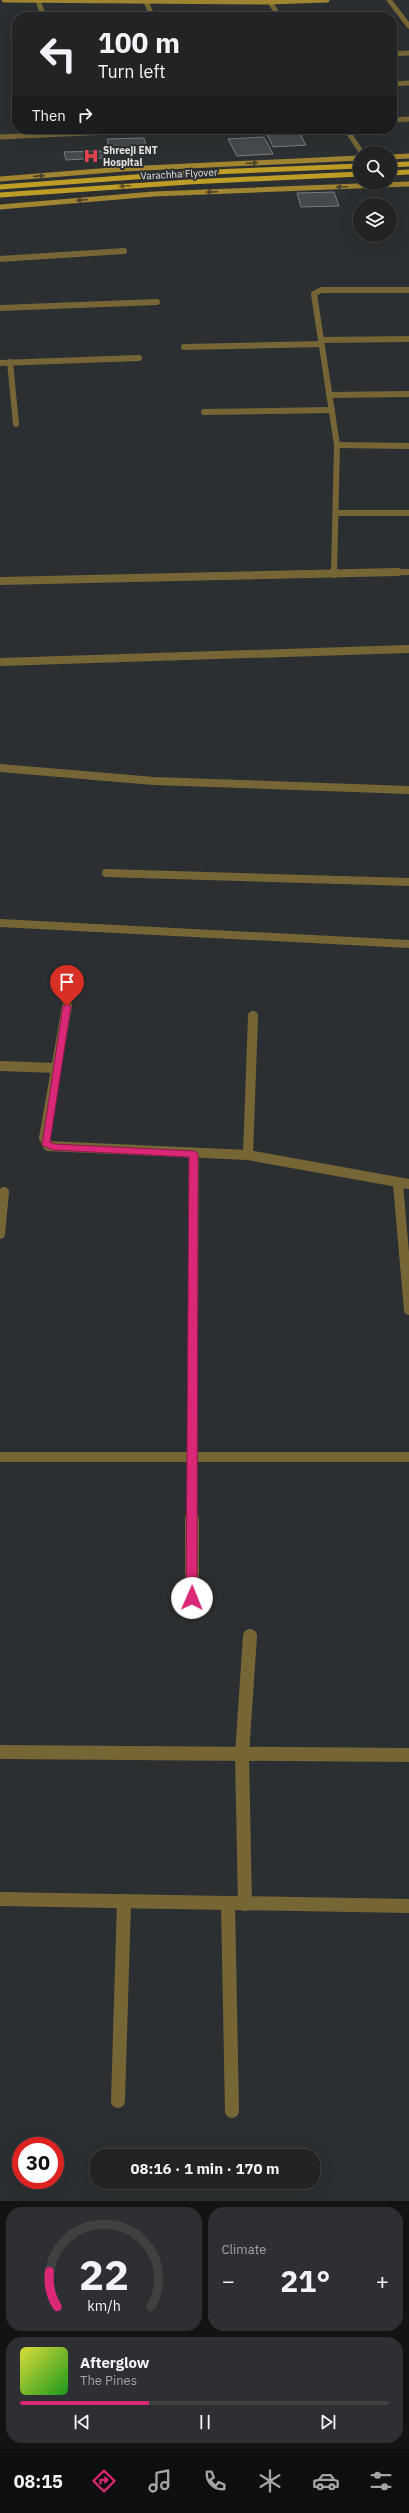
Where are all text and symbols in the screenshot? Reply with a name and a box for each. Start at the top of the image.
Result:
text: 100 m [98,24,180,61]
icon: left [32,28,84,80]
text: Turn left [98,60,166,83]
icon: right [74,104,96,126]
text: Then [32,106,66,125]
place label: Shreeji ENT Hospital [103,144,158,169]
map controls [353,146,397,242]
button: search [353,146,397,190]
hospital icon: Shreeji ENT Hospital [82,147,100,165]
one-way arrow [246,160,259,166]
street label: Varachha Flyover [140,165,218,183]
one-way arrow [33,173,45,180]
one-way arrow [119,182,131,189]
one-way arrow [336,183,348,190]
one-way arrow [206,188,218,195]
one-way arrow [76,196,88,203]
button: layers [353,198,397,242]
pin [50,965,84,1006]
icon: arrive [56,971,78,993]
position arrow [171,1577,213,1619]
speed limit sign: 30 [12,2137,64,2189]
text: 08:16 · 1 min · 170 m [131,2159,279,2178]
text: Climate [222,2241,266,2258]
text: 22 [79,2247,129,2301]
text: 21° [280,2261,330,2300]
text: − [222,2266,235,2295]
text: + [376,2266,389,2295]
text: km/h [87,2296,121,2315]
text: Afterglow [80,2353,149,2372]
text: The Pines [80,2372,137,2389]
icon: previous [71,2411,93,2433]
icon: pause [194,2411,216,2433]
icon: next [317,2411,339,2433]
icon: directions [90,2467,118,2495]
icon: music [146,2467,174,2495]
icon: phone [201,2467,229,2495]
icon: climate [256,2467,284,2495]
icon: car [312,2467,340,2495]
icon: filters [367,2467,395,2495]
text: 08:15 [14,2470,63,2493]

